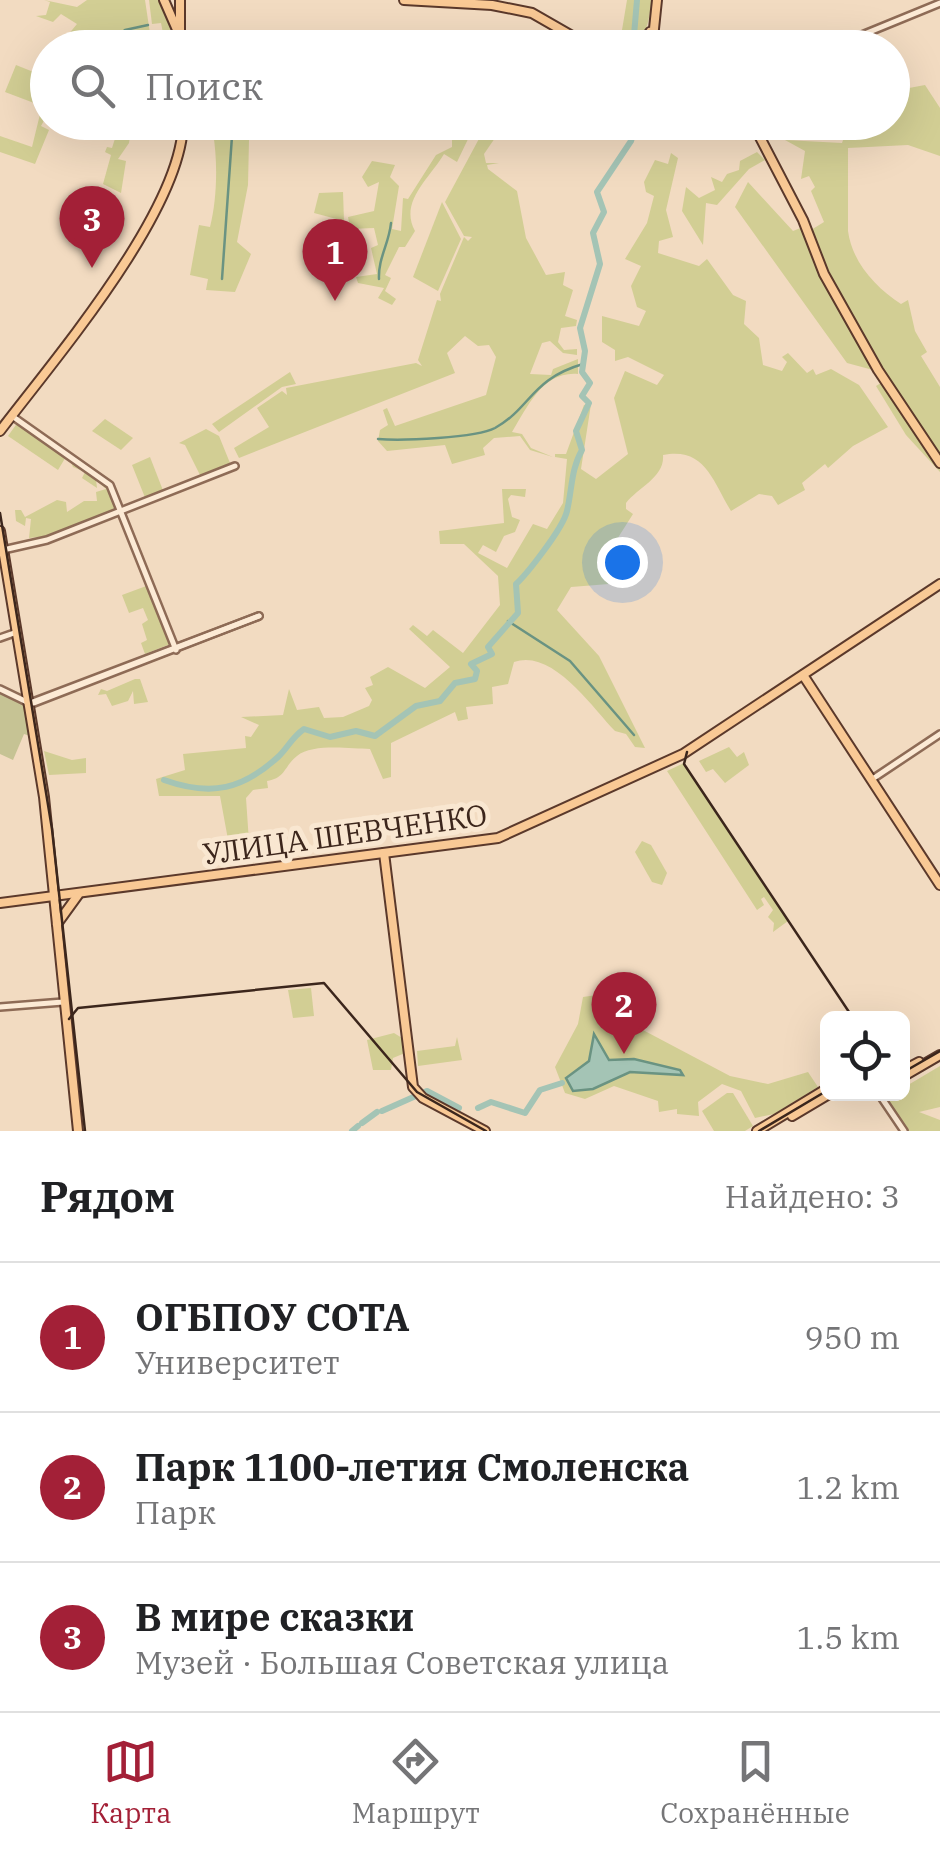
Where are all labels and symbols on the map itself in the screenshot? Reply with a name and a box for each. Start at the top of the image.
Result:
pin: 3 [59,186,124,268]
pin: 1 [302,218,368,301]
your location [597,537,648,588]
street label: УЛИЦА ШЕВЧЕНКО [200,794,489,873]
pin: 2 [592,972,656,1054]

